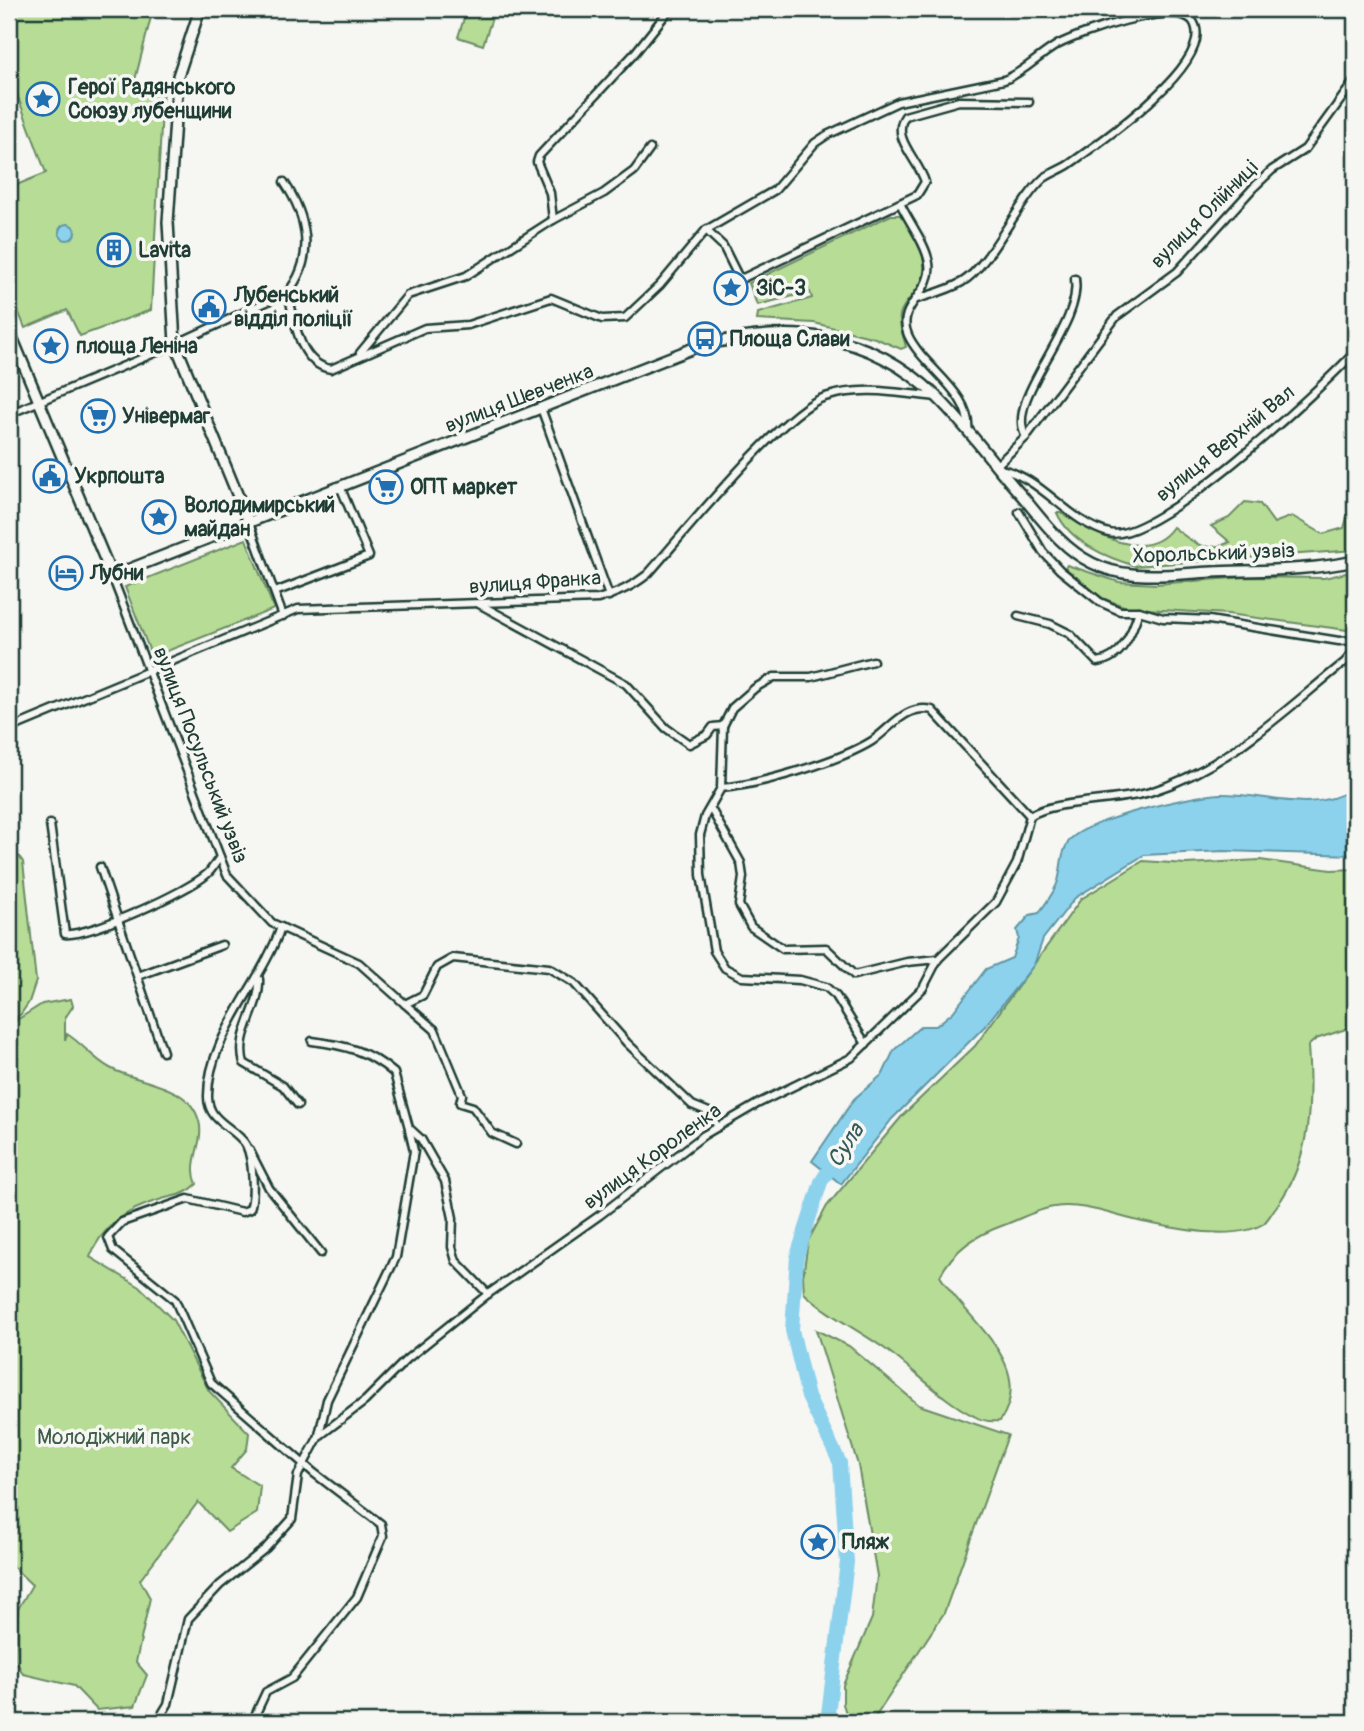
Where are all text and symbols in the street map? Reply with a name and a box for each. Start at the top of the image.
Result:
place label: Герої Радянського Союзу лубенщини [68,74,236,125]
place icon: Герої Радянського Союзу лубенщини [24,80,62,118]
street label: вулиця Олійниці [1145,154,1264,274]
building icon: Lavita [95,231,133,269]
place label: Lavita [138,237,191,264]
place icon: ЗіС-3 [712,269,750,307]
place label: ЗіС-3 [756,275,806,302]
place label: Лубенський відділ поліції [233,282,353,333]
public building icon: Лубенський відділ поліції [190,288,228,326]
bus stop icon: Площа Слави [686,320,724,358]
place label: Площа Слави [730,326,850,353]
place icon: площа Леніна [32,327,70,365]
place label: площа Леніна [76,333,198,360]
street label: вулиця Шевченка [441,358,597,439]
street label: вулиця Верхній Вал [1150,379,1300,508]
supermarket icon: Універмаг [79,397,117,435]
place label: Універмаг [122,403,211,430]
public building icon: Укрпошта [31,457,69,495]
place label: Укрпошта [74,463,165,490]
supermarket icon: ОПТ маркет [367,468,405,506]
place label: ОПТ маркет [410,474,518,501]
place label: Володимирський майдан [184,492,335,543]
place icon: Володимирський майдан [140,498,178,536]
street label: Хорольський узвіз [1132,537,1296,570]
hotel icon: Лубни [47,554,85,592]
place label: Лубни [89,560,144,587]
street label: вулиця Франка [468,564,602,601]
street label: вулиця Посульський узвіз [147,643,254,867]
street label: вулиця Короленка [578,1097,727,1216]
water label: Сула [821,1117,871,1173]
park label: Молодіжний парк [37,1424,191,1451]
place icon: Пляж [799,1523,837,1561]
place label: Пляж [842,1529,890,1556]

